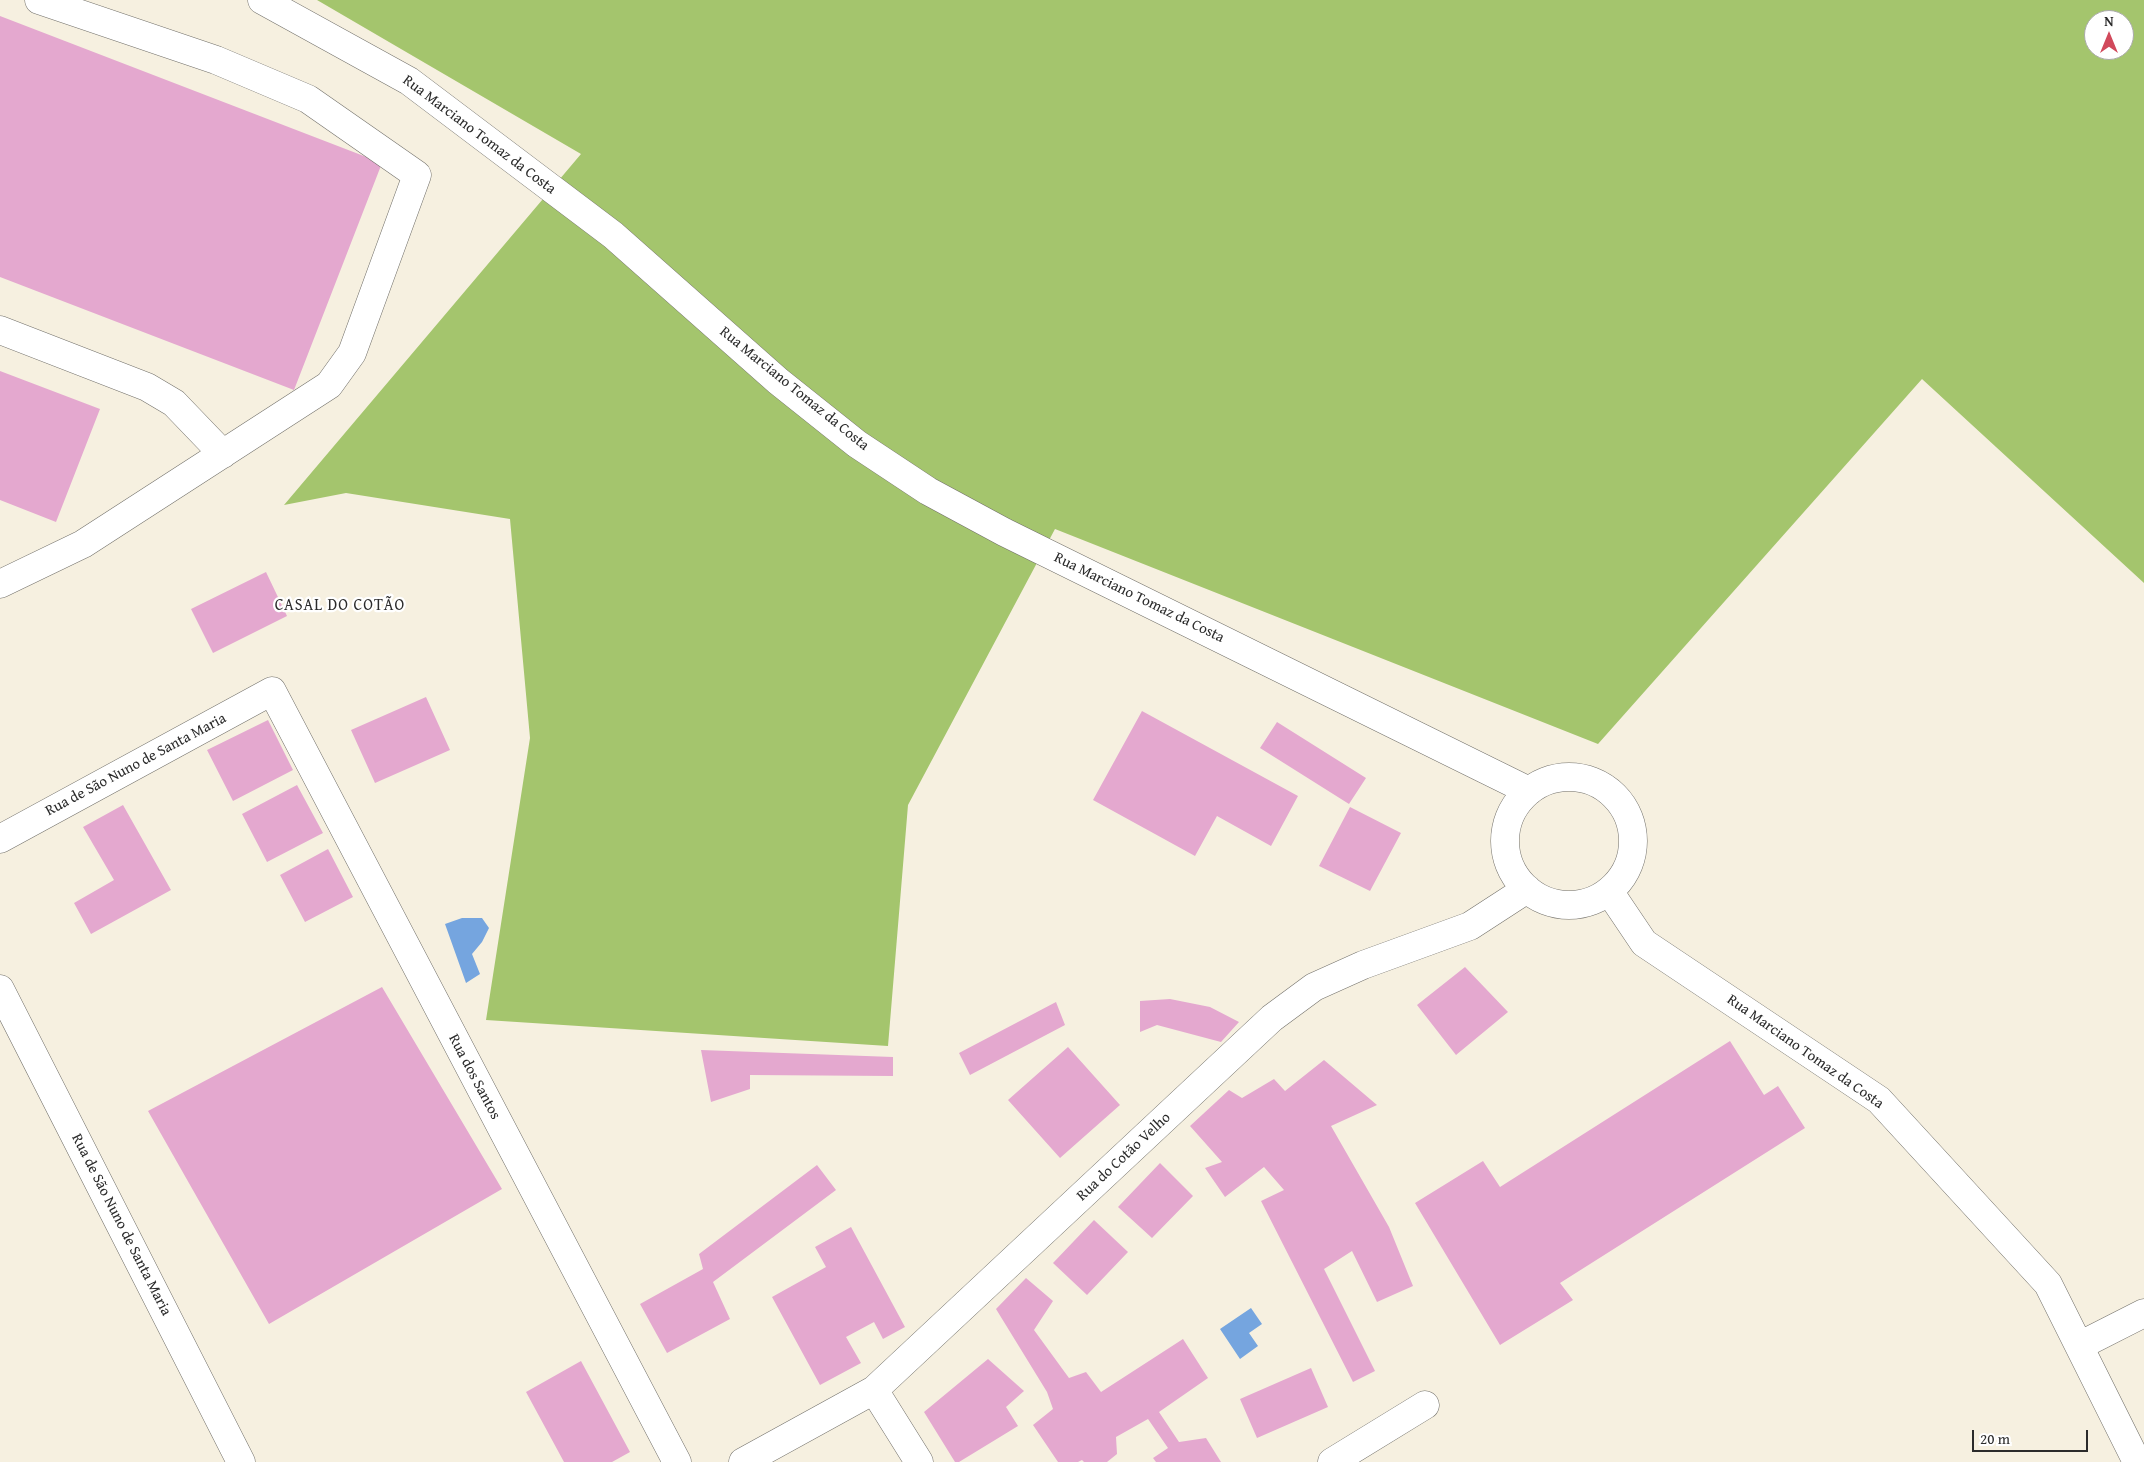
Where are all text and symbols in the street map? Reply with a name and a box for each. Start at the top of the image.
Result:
north arrow [2084,10,2134,60]
text: N [2104,11,2114,31]
street label: Rua Marciano Tomaz da Costa [399,72,559,198]
street label: Rua Marciano Tomaz da Costa [716,323,872,455]
street label: Rua Marciano Tomaz da Costa [1051,549,1227,647]
district label: CASAL DO COTÃO [273,596,407,616]
street label: Rua de São Nuno de Santa Maria [43,710,229,820]
street label: Rua Marciano Tomaz da Costa [1723,991,1887,1113]
street label: Rua dos Santos [444,1031,504,1123]
street label: Rua do Cotão Velho [1073,1109,1175,1205]
street label: Rua de São Nuno de Santa Maria [67,1131,175,1319]
scale bar [1974,1420,2090,1452]
text: 20 m [1980,1428,2010,1449]

